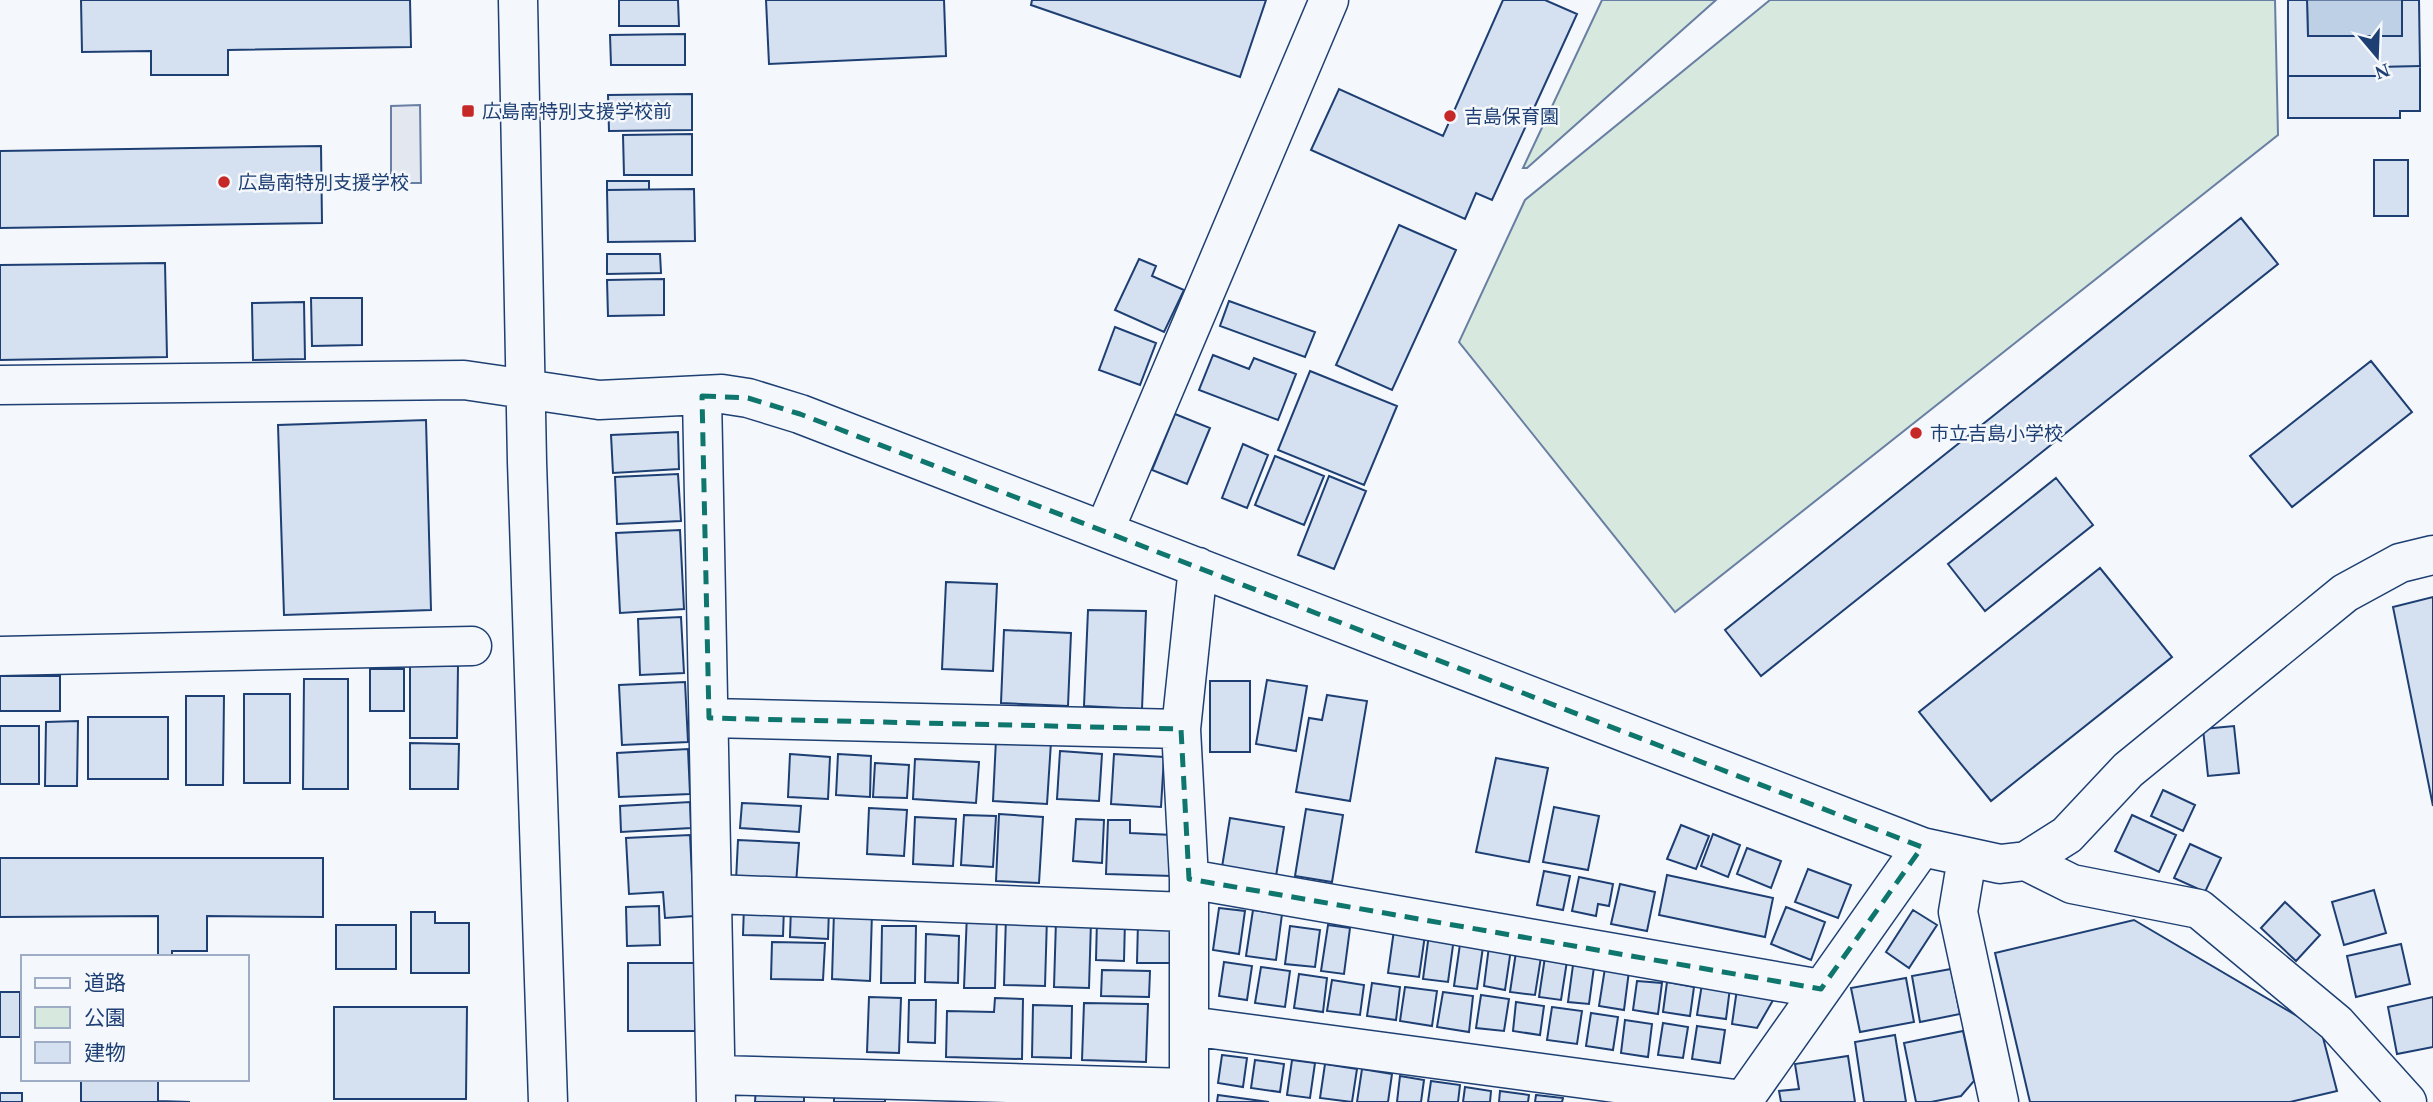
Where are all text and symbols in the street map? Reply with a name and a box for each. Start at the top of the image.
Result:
north arrow [2342,21,2412,91]
text: N [2372,59,2392,84]
place label: 広島南特別支援学校前 [482,101,672,122]
marker: 広島南特別支援学校前 [460,103,476,119]
place label: 吉島保育園 [1464,106,1559,127]
marker: 吉島保育園 [1442,108,1458,124]
place label: 広島南特別支援学校 [238,172,409,193]
marker: 広島南特別支援学校 [216,174,232,190]
place label: 市立吉島小学校 [1930,423,2063,444]
marker: 市立吉島小学校 [1908,425,1924,441]
legend [21,955,248,1081]
text: 道路 [84,971,126,995]
text: 公園 [84,1006,126,1030]
text: 建物 [84,1041,126,1065]

